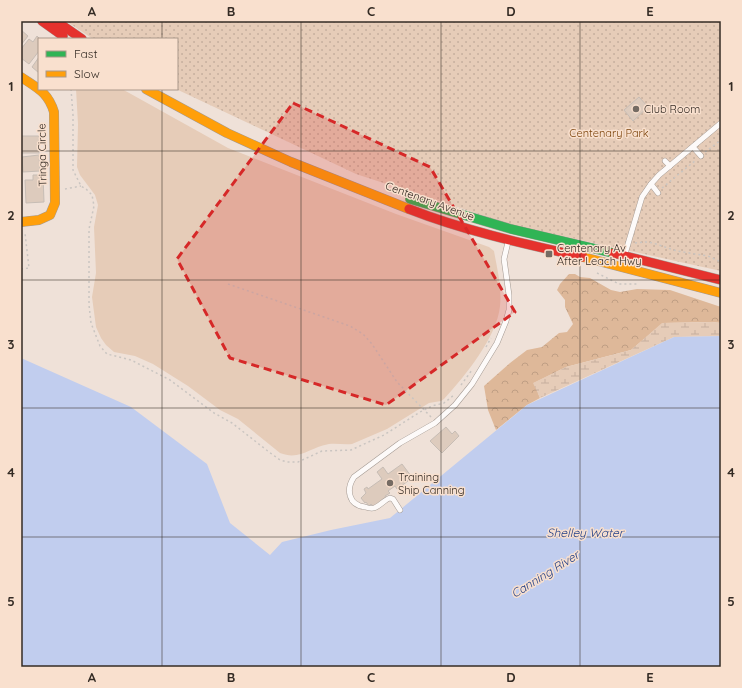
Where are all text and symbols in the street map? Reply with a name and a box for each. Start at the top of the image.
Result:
text: A [88,3,97,19]
text: B [227,3,235,19]
text: C [367,3,375,19]
text: D [506,3,516,19]
text: E [646,3,654,19]
legend [38,38,178,90]
text: Fast [74,46,98,61]
text: Slow [74,66,100,81]
text: 1 [8,78,14,94]
text: 1 [728,78,734,94]
place label: Club Room [644,102,700,116]
marker: Club Room [631,104,641,114]
street label: Tringa Circle [34,123,50,187]
park label: Centenary Park [569,126,649,140]
street label: Centenary Avenue [384,178,476,224]
text: 2 [7,207,15,223]
text: 2 [727,207,735,223]
place label: Centenary Av After Leach Hwy [557,241,641,268]
marker: Centenary Av After Leach Hwy [544,249,554,259]
text: 3 [8,336,15,352]
text: 3 [728,336,735,352]
text: 4 [7,464,15,480]
text: 4 [727,464,735,480]
place label: Training Ship Canning [398,470,465,497]
marker: Training Ship Canning [385,478,395,488]
water label: Shelley Water [547,525,625,540]
water label: Canning River [508,546,583,601]
text: 5 [7,593,15,609]
text: 5 [727,593,735,609]
text: A [88,669,97,685]
text: B [227,669,235,685]
text: C [367,669,375,685]
text: D [506,669,516,685]
text: E [646,669,654,685]

